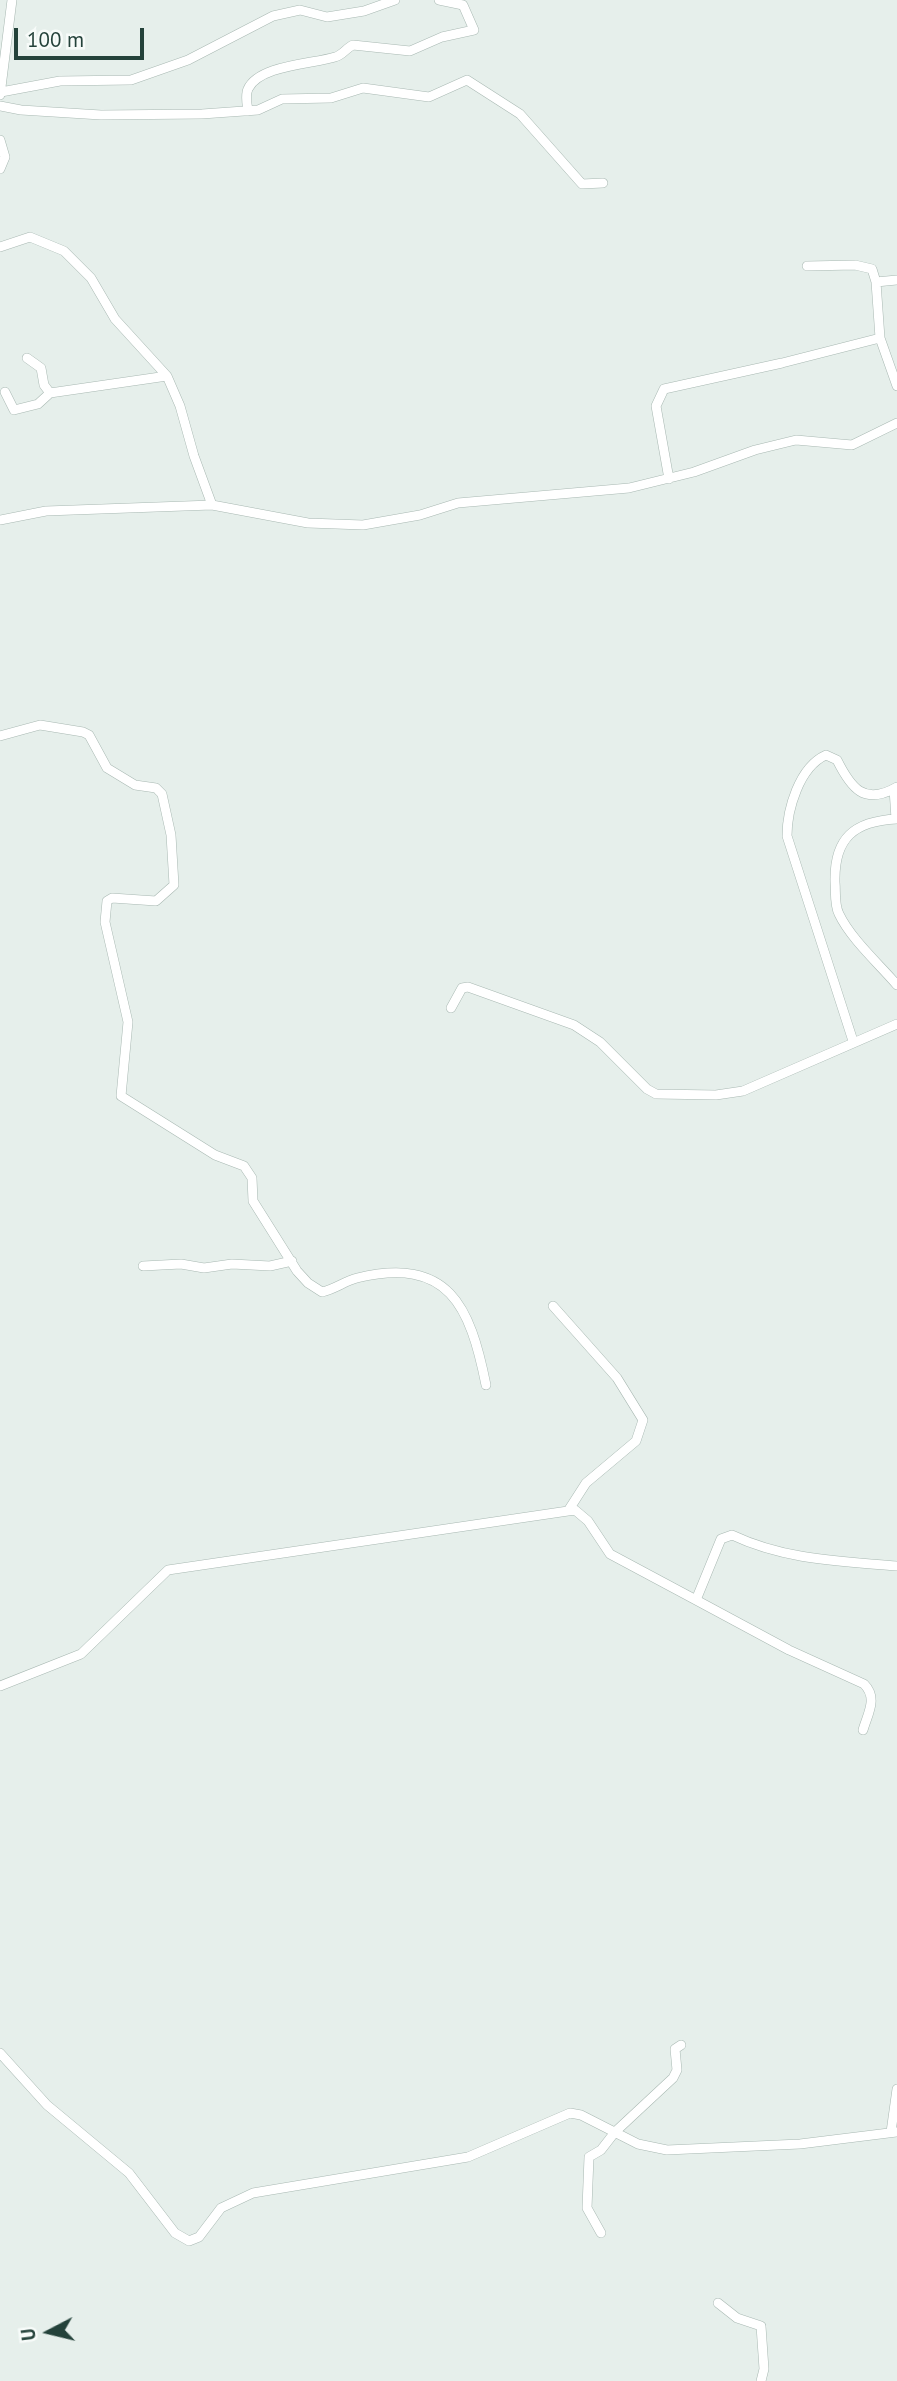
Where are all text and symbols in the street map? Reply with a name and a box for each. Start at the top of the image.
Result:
scale bar [18,14,147,58]
text: 100 m [27,26,84,53]
north arrow [14,2297,84,2367]
text: U [16,2327,41,2342]

